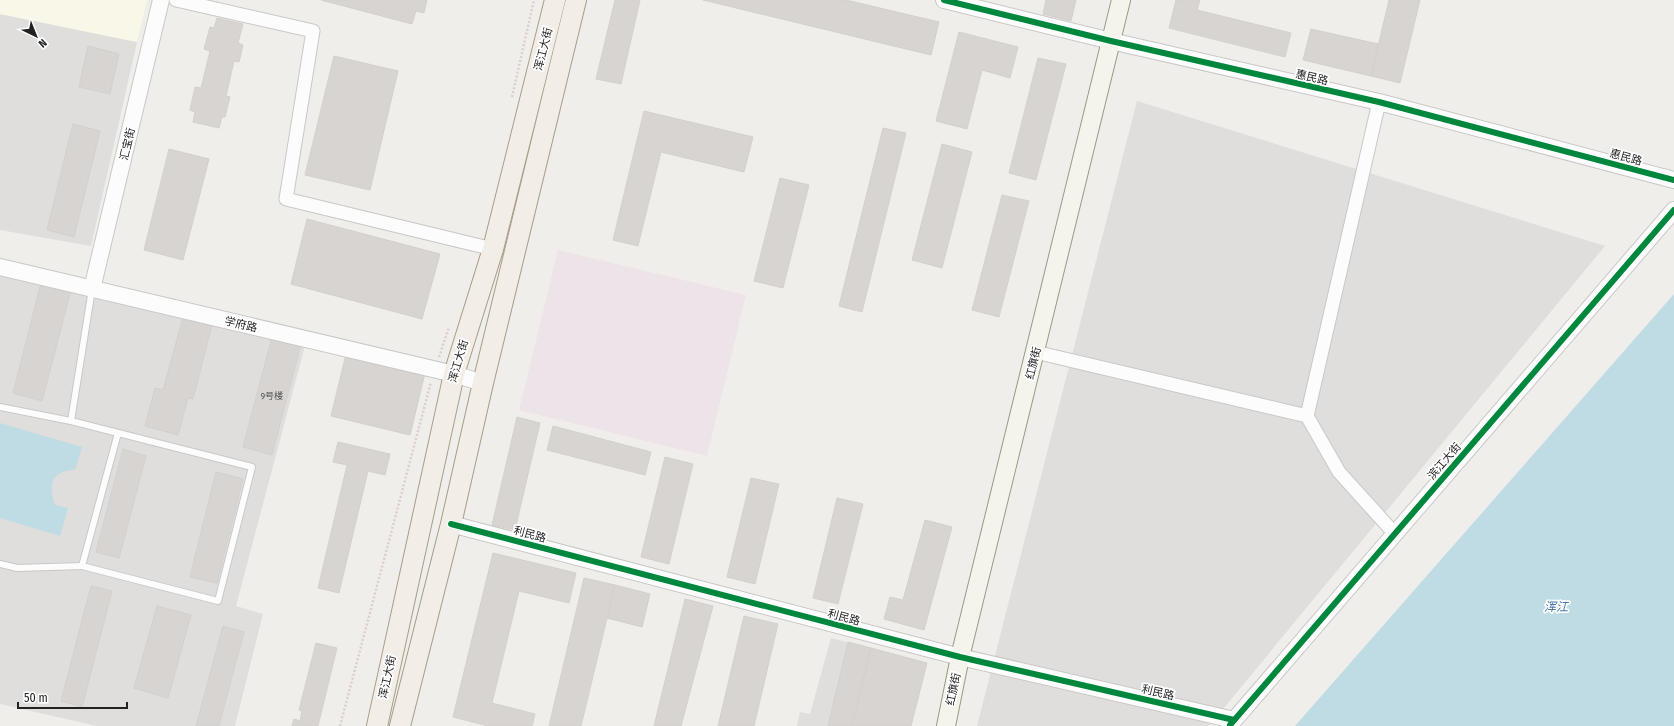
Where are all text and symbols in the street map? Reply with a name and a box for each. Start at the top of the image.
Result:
north arrow [16,16,56,56]
street label: 浑江大街 [532,26,555,73]
text: N [36,36,49,50]
street label: 惠民路 [1294,67,1329,88]
street label: 汇宝街 [117,127,138,162]
street label: 惠民路 [1608,147,1643,168]
street label: 学府路 [223,314,258,335]
street label: 浑江大街 [446,338,471,385]
street label: 红旗街 [1023,346,1044,381]
house number: 9号楼 [261,391,283,401]
street label: 滨江大街 [1425,440,1464,482]
street label: 利民路 [512,524,547,545]
water label: 浑江 [1544,600,1570,614]
street label: 利民路 [826,607,861,628]
street label: 浑江大街 [376,654,398,701]
street label: 红旗街 [944,672,963,707]
street label: 利民路 [1140,682,1175,703]
scale bar [18,684,127,710]
text: 50 m [24,691,48,705]

